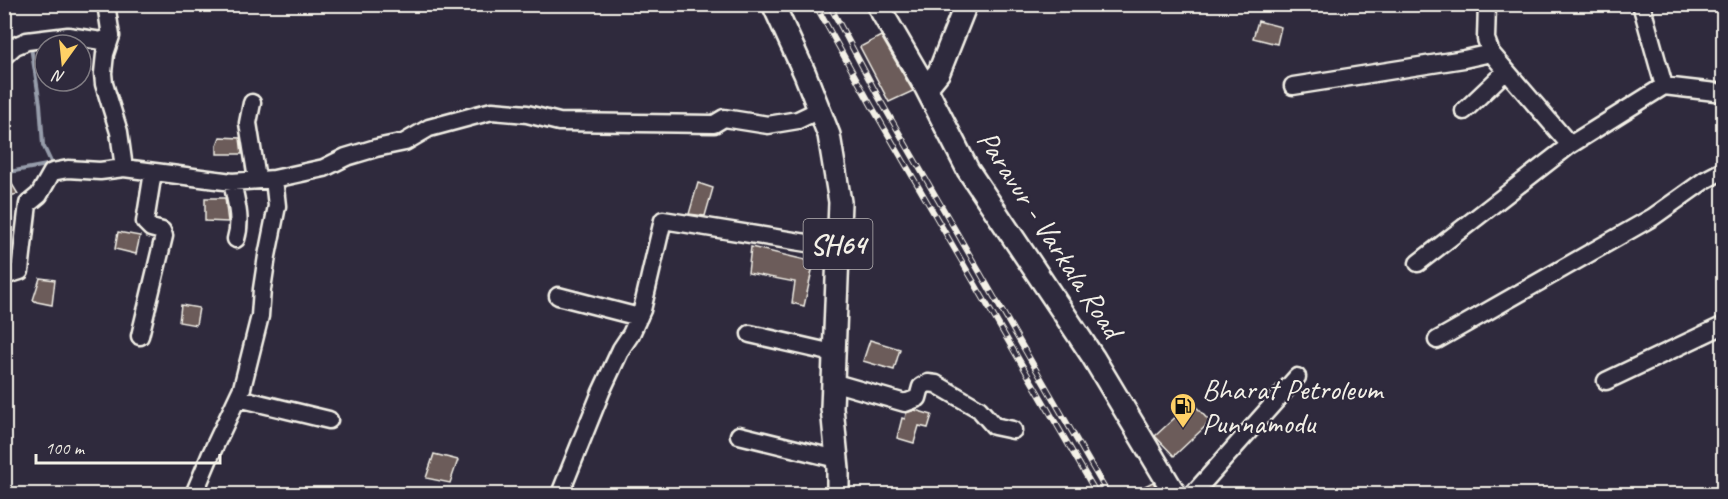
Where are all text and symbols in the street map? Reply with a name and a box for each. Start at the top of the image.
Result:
north arrow [33,33,93,93]
text: N [49,65,67,87]
street label: Paravur - Varkala Road [969,123,1134,348]
road number: SH64 [804,219,872,269]
place label: Bharat Petroleum Punnamodu [1202,370,1385,442]
fuel station icon: Bharat Petroleum Punnamodu [1168,391,1198,429]
scale bar [36,427,220,465]
text: 100 m [45,437,86,459]

